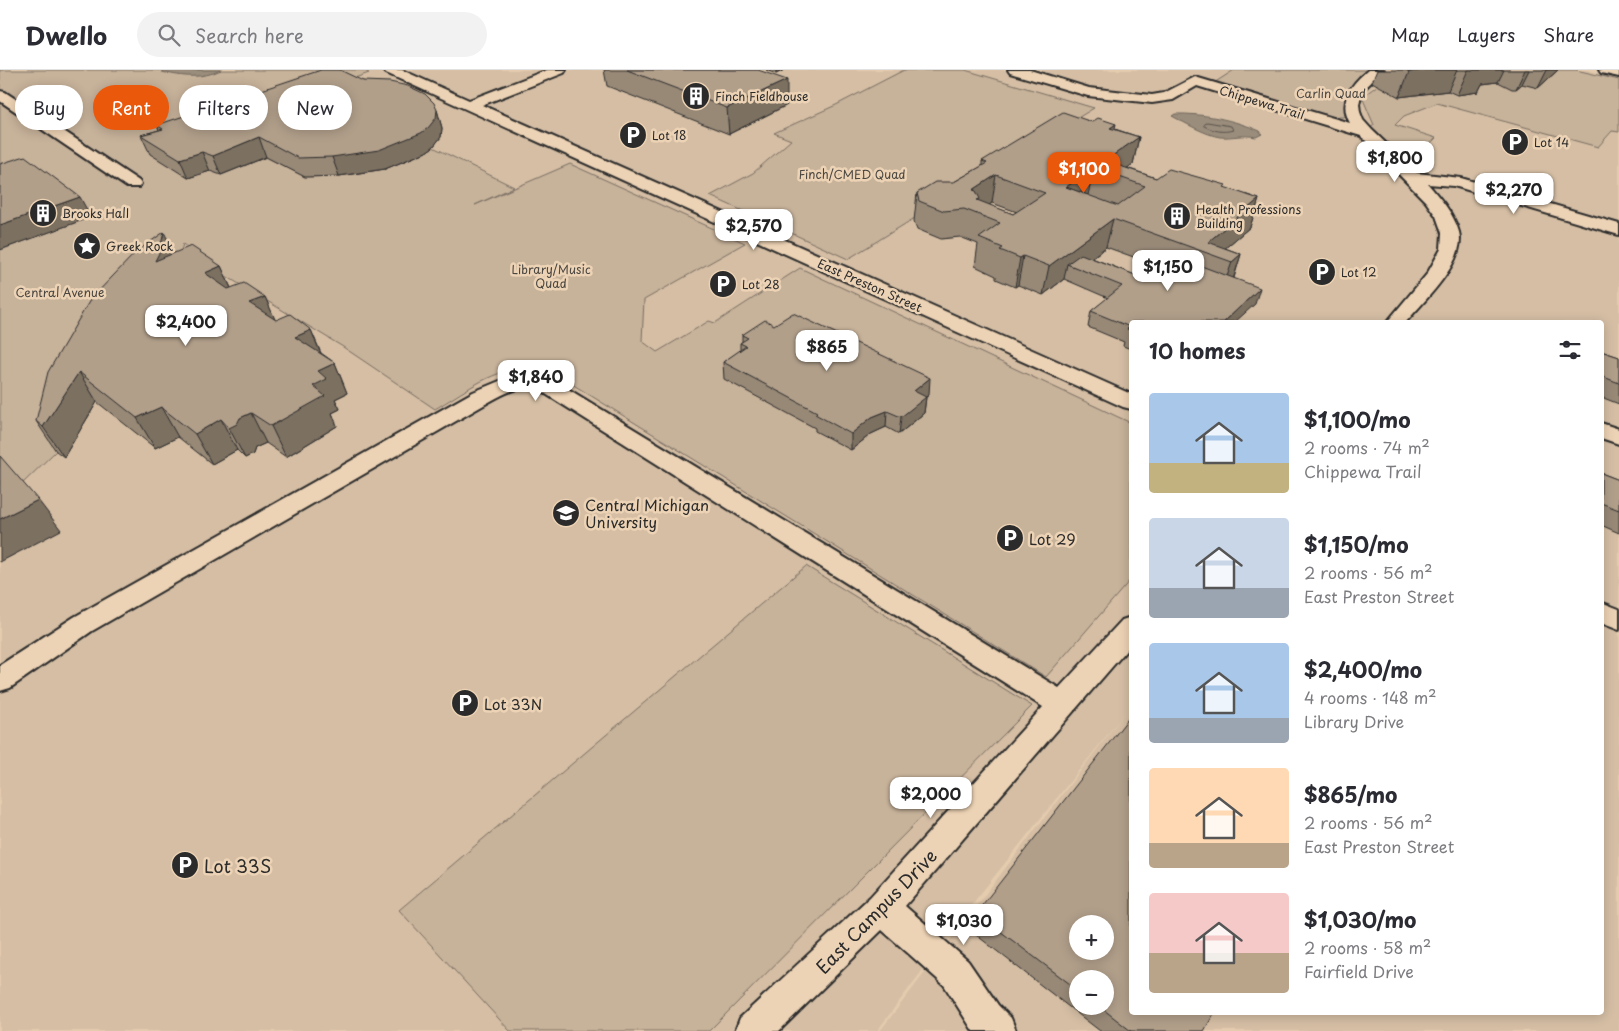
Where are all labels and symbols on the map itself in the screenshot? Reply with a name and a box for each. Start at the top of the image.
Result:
building icon: Finch Fieldhouse [681,81,711,111]
street label: Chippewa Trail [1217,81,1307,123]
park label: Carlin Quad [1296,84,1366,102]
place label: Finch Fieldhouse [715,87,808,105]
parking icon: Lot 18 [618,120,648,150]
place label: Lot 18 [652,126,686,144]
parking icon: Lot 14 [1500,127,1530,157]
place label: Lot 14 [1534,133,1569,151]
pin: $1,800 [1354,140,1436,183]
pin: $1,100 [1043,152,1125,194]
park label: Finch/CMED Quad [798,165,906,183]
pin: $2,270 [1473,172,1555,215]
building icon: Brooks Hall [28,198,58,228]
place label: Health Professions Building [1196,200,1301,232]
building icon: Health Professions Building [1162,201,1192,231]
place label: Brooks Hall [62,204,129,222]
pin: $2,570 [713,208,795,251]
place icon: Greek Rock [72,231,102,261]
place label: Greek Rock [106,237,173,255]
pin: $1,150 [1127,250,1209,292]
street label: East Preston Street [815,254,925,316]
parking icon: Lot 12 [1307,257,1337,287]
park label: Library/Music Quad [511,260,591,292]
place label: Lot 12 [1341,263,1376,281]
parking icon: Lot 28 [708,269,738,299]
place label: Lot 28 [742,275,780,293]
park label: Central Avenue [16,283,104,301]
pin: $2,400 [145,304,227,347]
pin: $865 [797,330,857,372]
pin: $1,840 [495,360,577,402]
place label: Central Michigan University [585,493,709,533]
school or university icon: Central Michigan University [551,498,581,528]
parking icon: Lot 29 [995,523,1025,553]
place label: Lot 29 [1029,527,1076,550]
parking icon: Lot 33N [450,688,480,718]
place label: Lot 33N [484,692,542,715]
pin: $2,000 [890,776,972,819]
street label: East Campus Drive [809,843,943,979]
parking icon: Lot 33S [170,850,200,880]
place label: Lot 33S [204,852,271,879]
pin: $1,030 [923,904,1005,946]

